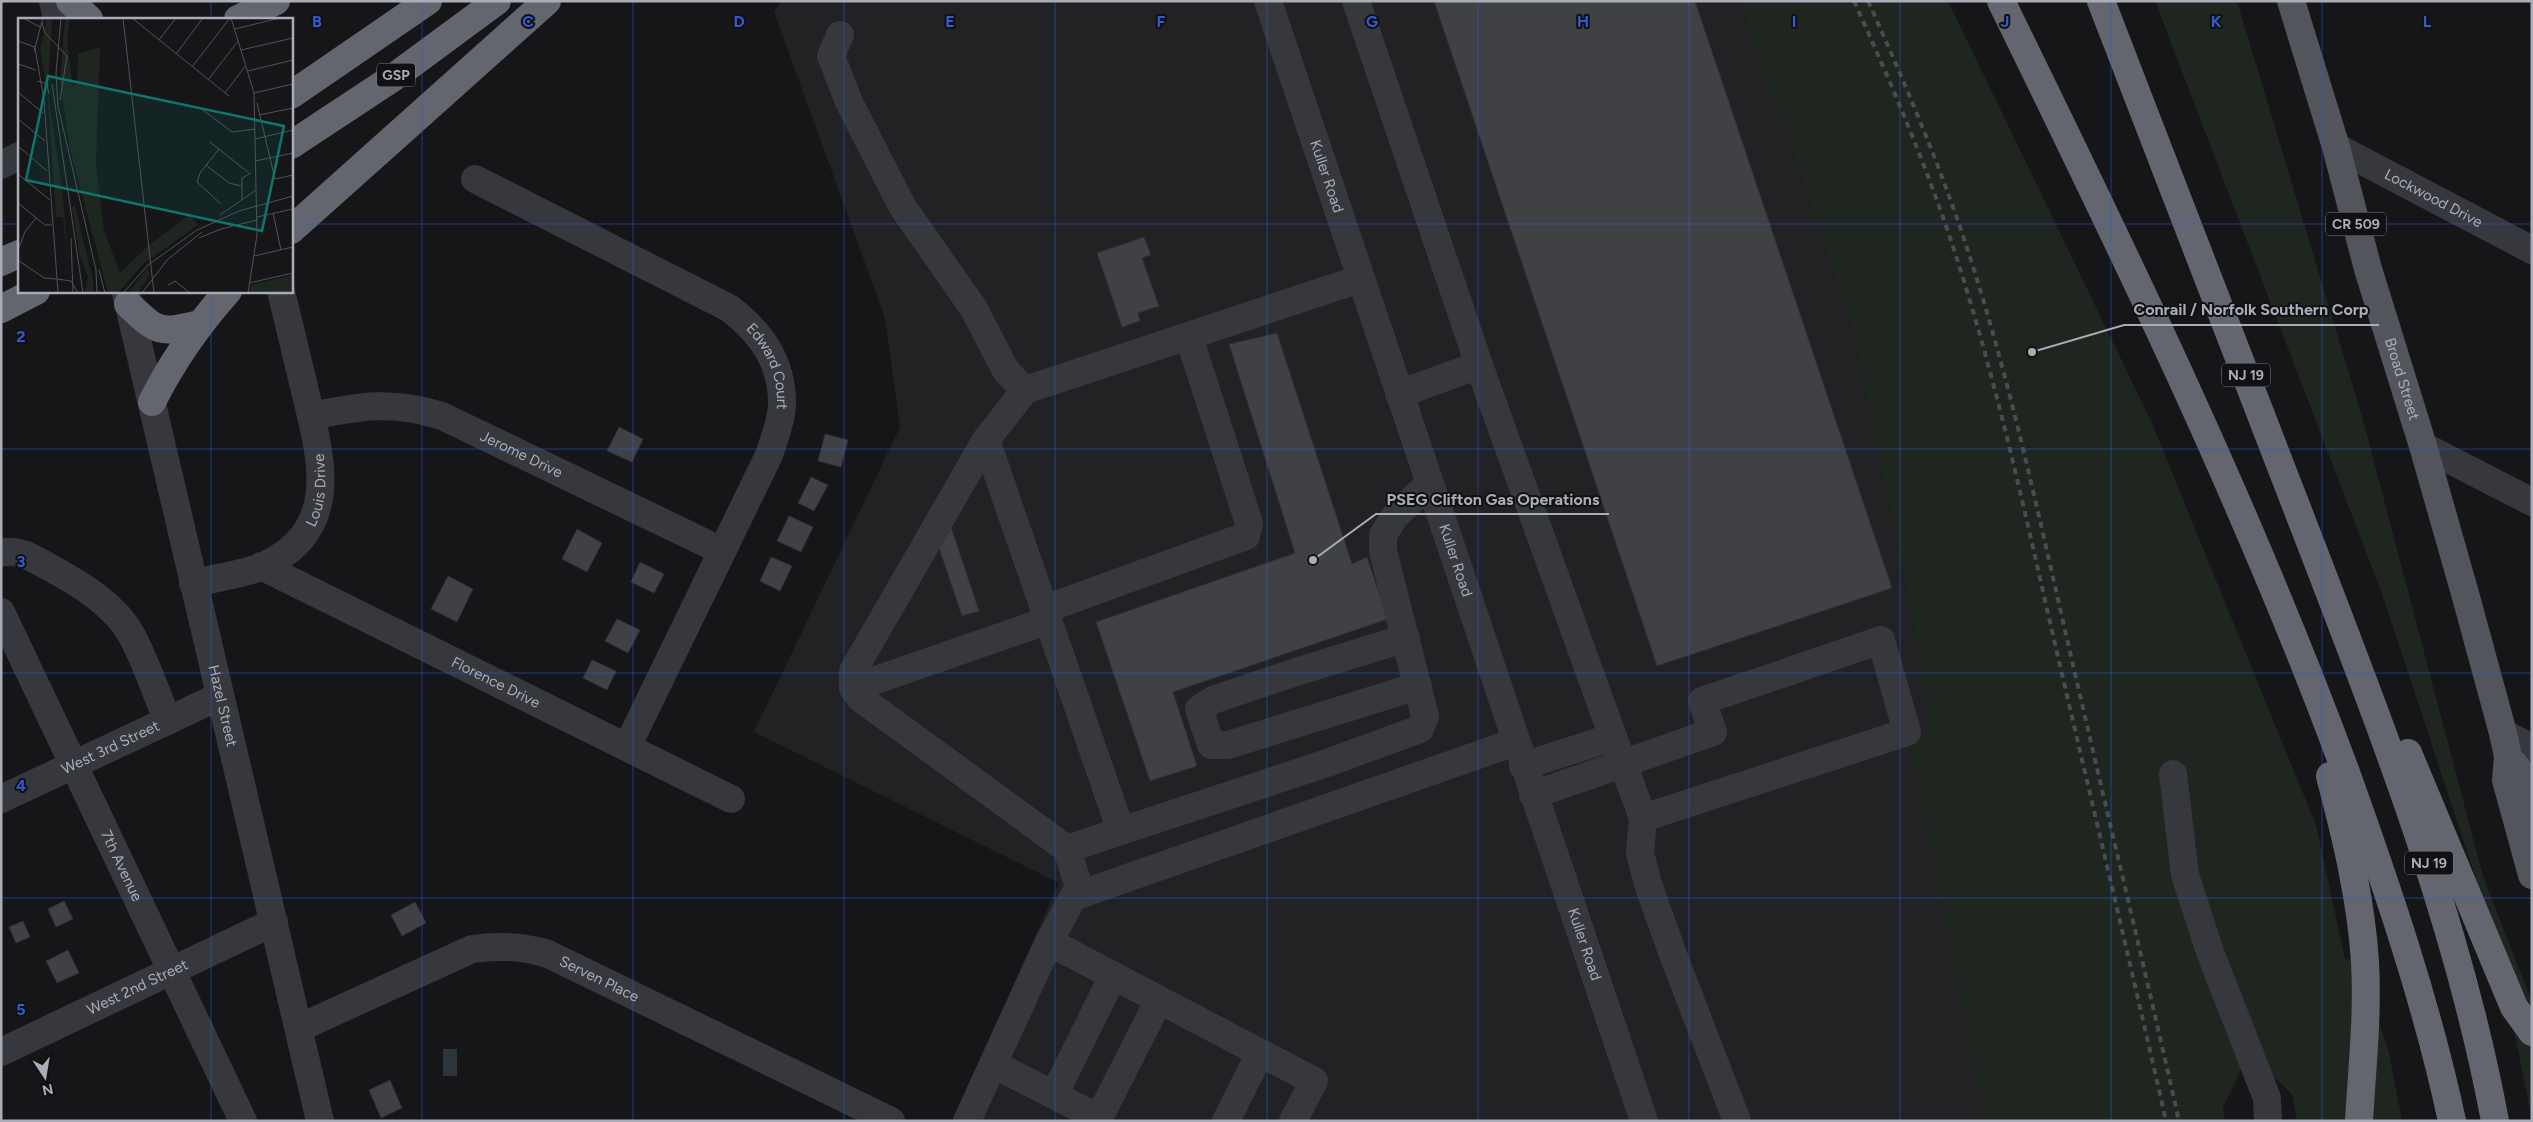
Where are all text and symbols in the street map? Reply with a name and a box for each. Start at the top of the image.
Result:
text: B [312,12,322,31]
text: C [522,12,534,31]
text: D [733,12,745,31]
text: E [945,12,955,31]
text: F [1157,12,1166,31]
text: G [1366,12,1378,31]
text: H [1577,12,1589,31]
text: I [1792,12,1796,31]
text: J [2001,12,2009,31]
text: K [2211,12,2222,31]
text: L [2423,12,2432,31]
inset map [18,18,292,292]
road number: GSP [377,64,415,86]
street label: Kuller Road [1306,138,1347,215]
street label: Lockwood Drive [2381,165,2485,231]
road number: CR 509 [2326,212,2386,235]
callout: Conrail / Norfolk Southern Corp [2124,294,2379,325]
text: Conrail / Norfolk Southern Corp [2134,300,2369,319]
street label: Edward Court [742,319,791,410]
text: 2 [16,327,26,346]
street label: Broad Street [2381,336,2423,423]
road number: NJ 19 [2222,364,2270,386]
street label: Jerome Drive [477,427,565,482]
street label: Louis Drive [302,453,329,530]
callout: PSEG Clifton Gas Operations [1376,483,1609,514]
text: PSEG Clifton Gas Operations [1387,490,1600,509]
street label: Kuller Road [1435,522,1476,599]
text: 3 [17,552,26,571]
street label: Florence Drive [448,653,543,712]
street label: Hazel Street [204,663,241,749]
street label: West 3rd Street [59,717,163,778]
text: 4 [16,776,26,795]
street label: 7th Avenue [97,827,146,904]
road number: NJ 19 [2405,851,2453,874]
street label: Kuller Road [1564,906,1605,983]
street label: Serven Place [556,952,642,1006]
street label: West 2nd Street [84,955,191,1019]
text: 5 [16,1000,26,1019]
north arrow [20,1052,70,1102]
text: N [41,1080,55,1099]

